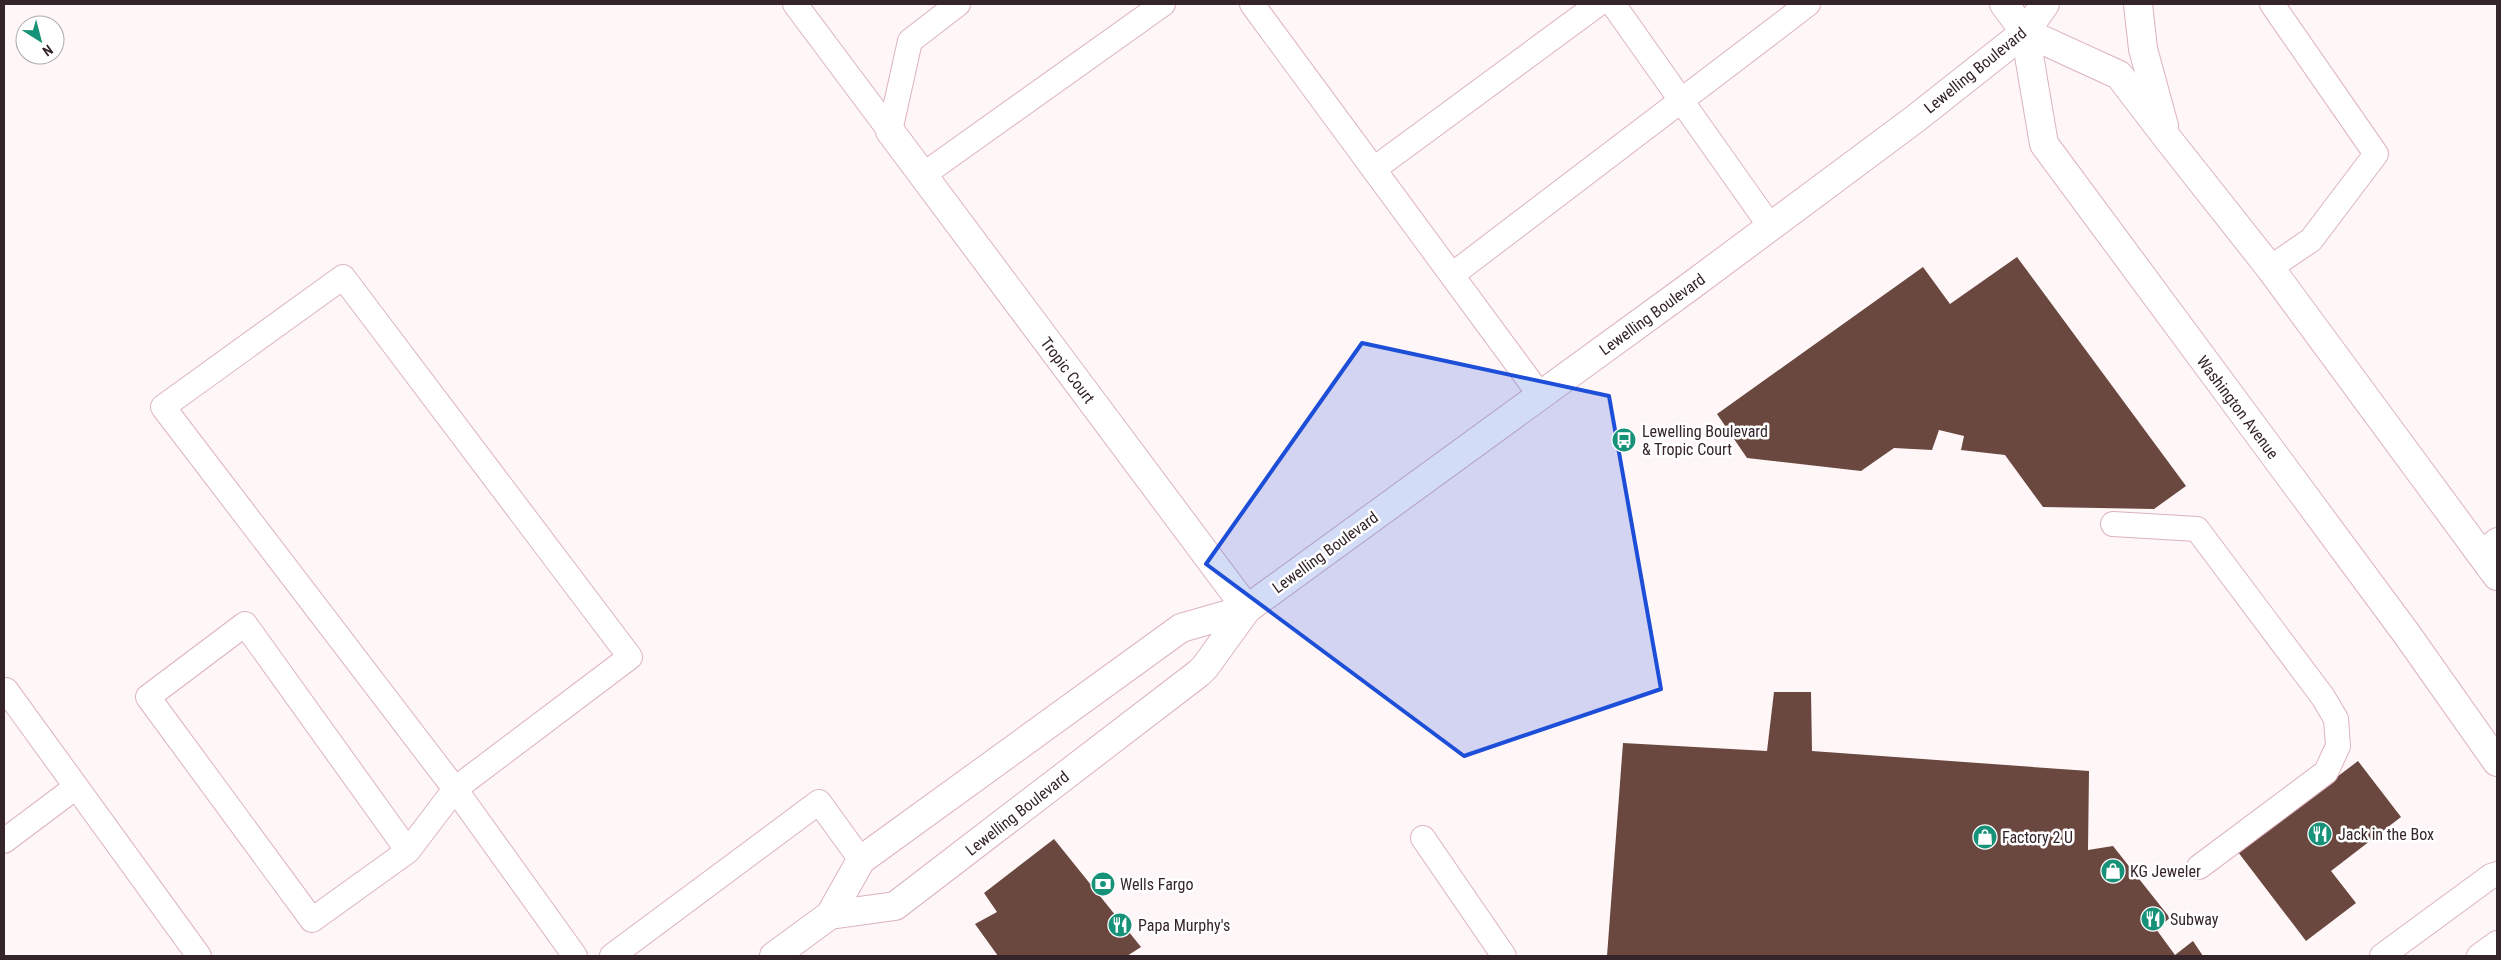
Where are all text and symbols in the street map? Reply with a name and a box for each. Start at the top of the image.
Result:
north arrow [15,15,65,65]
street label: Lewelling Boulevard [1920,23,2030,117]
text: N [39,42,56,60]
street label: Lewelling Boulevard [1596,270,1709,359]
street label: Tropic Court [1037,333,1099,407]
street label: Washington Avenue [2193,352,2283,463]
place label: Lewelling Boulevard & Tropic Court [1642,422,1768,459]
bus stop icon: Lewelling Boulevard & Tropic Court [1611,427,1637,453]
street label: Lewelling Boulevard [1269,508,1382,597]
street label: Lewelling Boulevard [962,767,1073,860]
restaurant icon: Jack in the Box [2307,821,2333,847]
shop icon: Factory 2 U [1972,824,1998,850]
place label: Jack in the Box [2338,825,2434,844]
place label: Factory 2 U [2002,828,2073,847]
shop icon: KG Jeweler [2100,858,2126,884]
place label: KG Jeweler [2130,862,2201,881]
bank icon: Wells Fargo [1090,871,1116,897]
place label: Wells Fargo [1120,875,1194,894]
restaurant icon: Subway [2140,906,2166,932]
place label: Subway [2170,910,2219,929]
restaurant icon: Papa Murphy's [1107,912,1133,938]
place label: Papa Murphy's [1138,916,1230,935]

